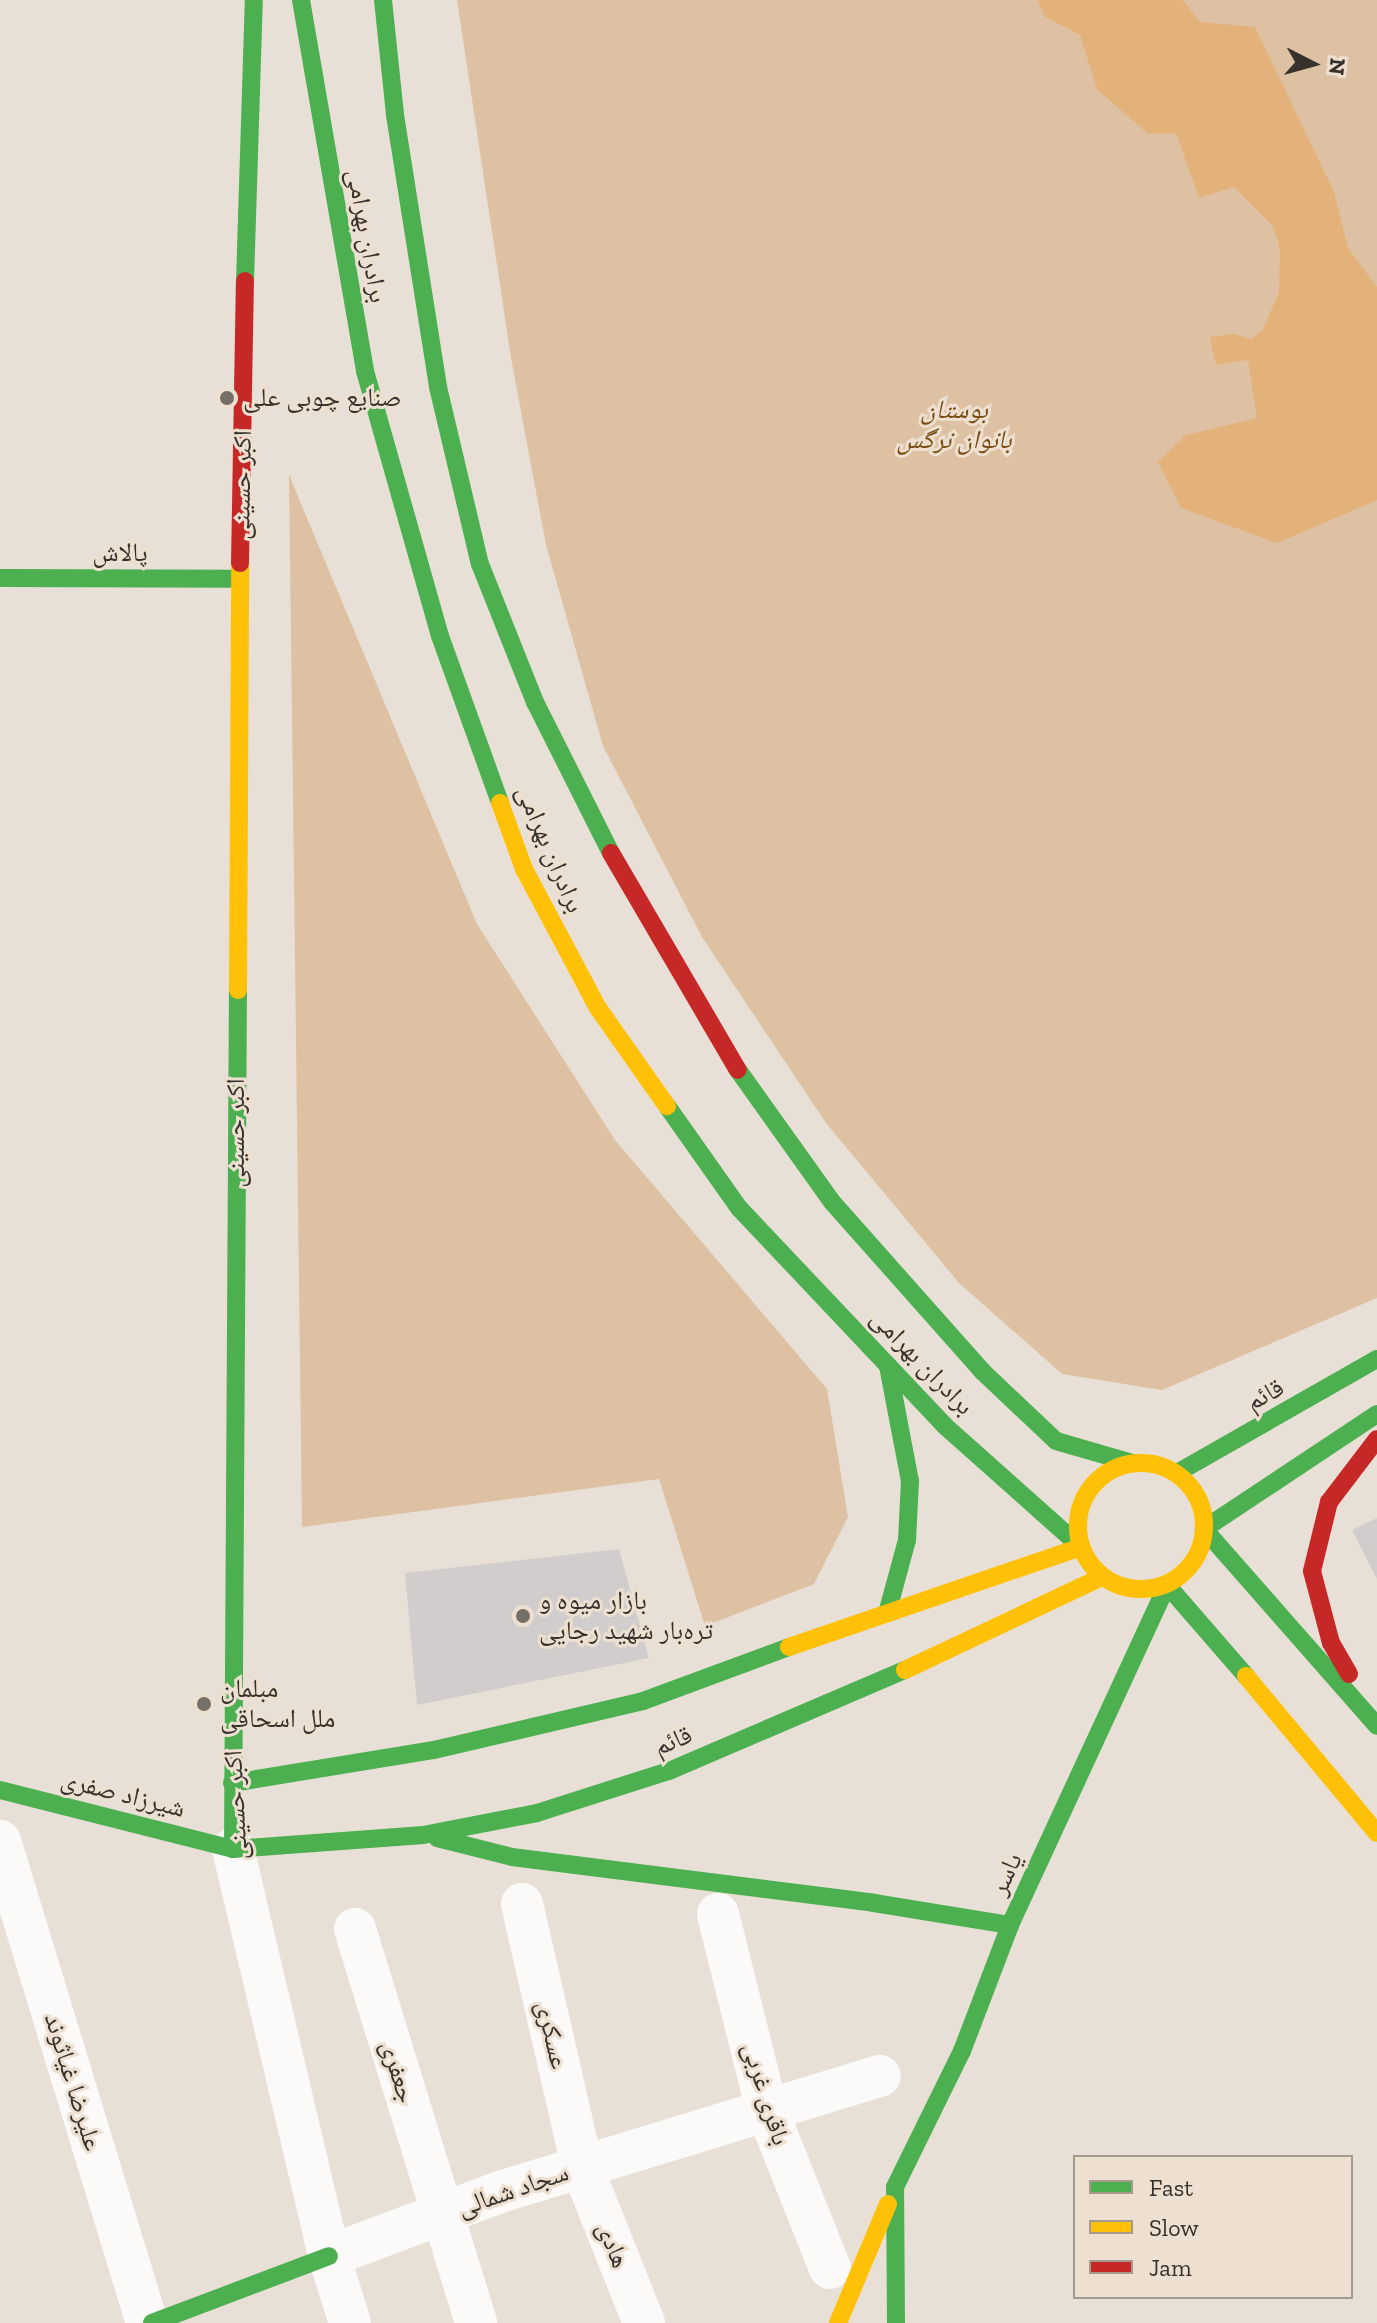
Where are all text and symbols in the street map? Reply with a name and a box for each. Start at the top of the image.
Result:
north arrow [1273,24,1353,104]
text: N [1323,57,1352,76]
street label: برادران بهرامی [340,167,394,305]
place label: صنایع چوبی علی [243,382,402,414]
marker: صنایع چوبی علی [218,389,236,407]
park label: بوستان بانوان نرگس [896,394,1012,456]
street label: اکبر حسینی [225,430,259,540]
street label: پالاش [92,537,148,569]
street label: برادران بهرامی [509,781,591,917]
street label: اکبر حسینی [220,1078,252,1188]
street label: برادران بهرامی [864,1302,980,1422]
street label: قائم [1241,1372,1289,1418]
place label: بازار میوه و تره‌بار شهید رجایی [539,1585,713,1646]
marker: بازار میوه و تره‌بار شهید رجایی [514,1607,532,1625]
place label: مبلمان ملل اسحاقی [220,1673,335,1734]
marker: مبلمان ملل اسحاقی [195,1695,213,1713]
street label: قائم [649,1719,697,1763]
street label: اکبر حسینی [218,1749,254,1861]
street label: شیرزاد صفری [58,1764,188,1824]
street label: یاسر [983,1848,1029,1900]
street label: عسکری [529,1998,575,2072]
street label: علیرضا غیاثوند [37,2010,109,2154]
street label: جعفری [374,2037,422,2107]
street label: باقری غربی [736,2039,796,2149]
legend [1073,2155,1353,2299]
street label: سجاد شمالی [453,2156,573,2224]
text: Fast [1149,2173,1193,2202]
text: Slow [1149,2213,1199,2242]
street label: هادی [590,2218,636,2272]
text: Jam [1149,2253,1192,2282]

